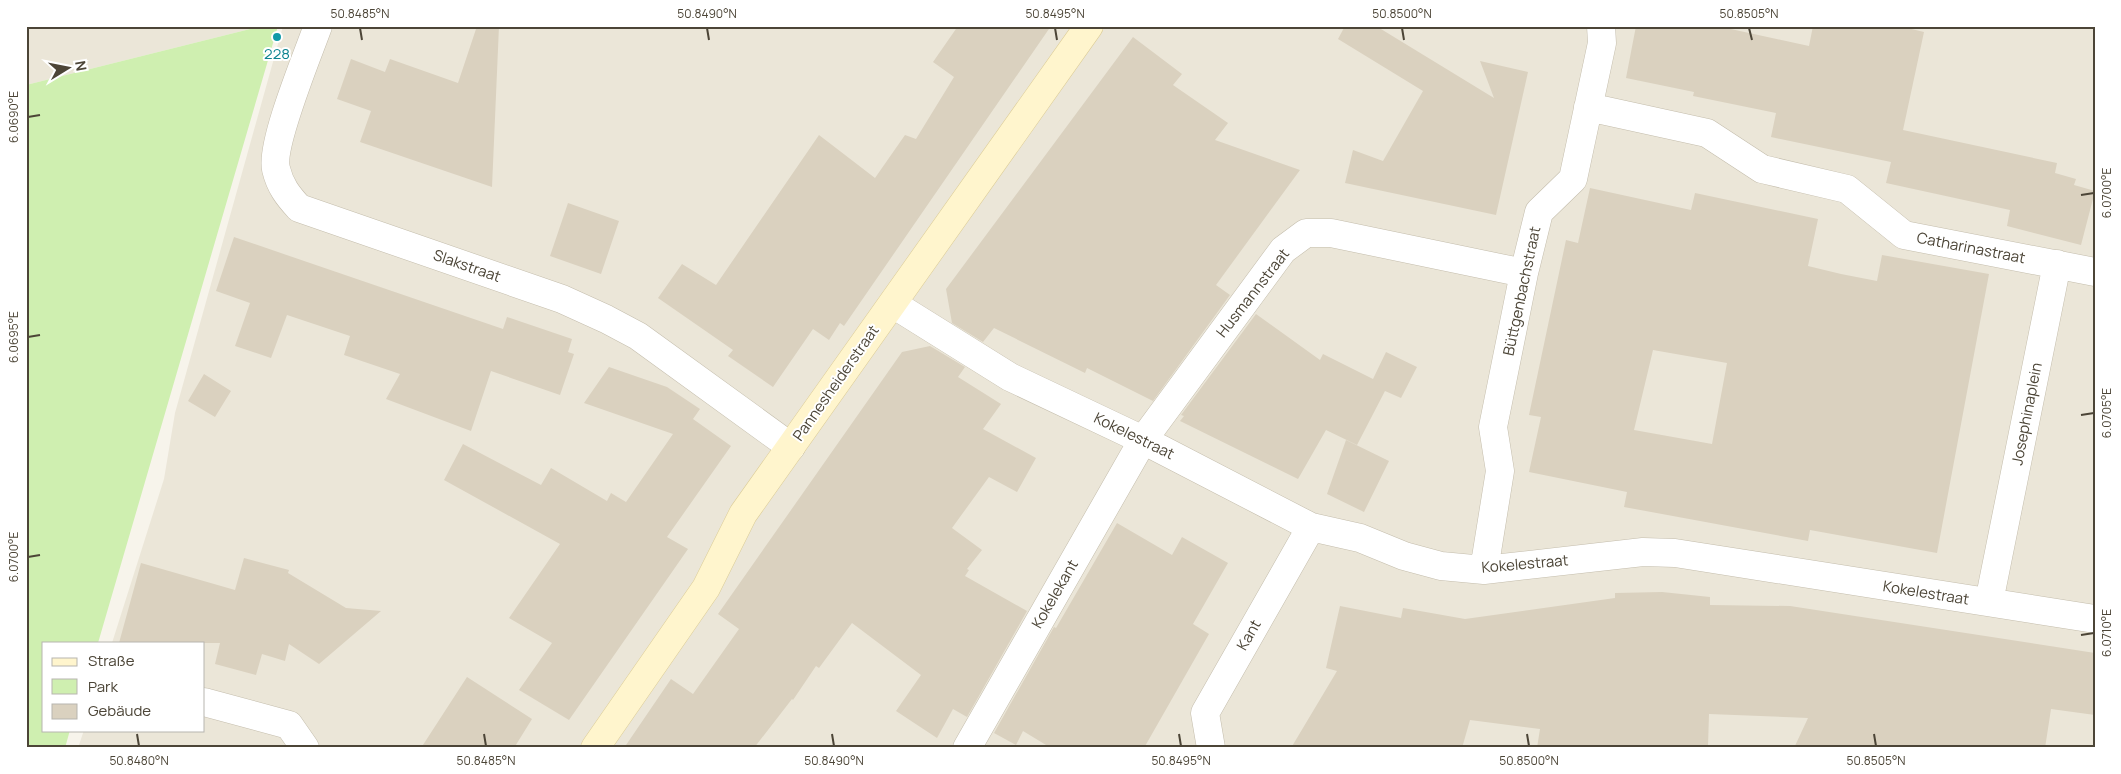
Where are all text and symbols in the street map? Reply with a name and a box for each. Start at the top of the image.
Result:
text: 50.8485°N [331,5,389,22]
text: 50.8490°N [677,5,737,22]
text: 50.8495°N [1025,5,1085,22]
text: 50.8500°N [1372,5,1432,22]
text: 50.8505°N [1719,5,1779,22]
marker: 228 [271,31,283,43]
north arrow [42,42,92,92]
place label: 228 [264,43,290,64]
text: N [71,59,92,72]
text: 6.0690°E [5,91,22,143]
text: 6.0700°E [2098,167,2115,218]
street label: Büttgenbachstraat [1498,224,1545,357]
street label: Catharinastraat [1915,227,2027,268]
street label: Slakstraat [431,244,504,287]
street label: Husmannstraat [1211,244,1294,342]
text: 6.0695°E [5,311,22,363]
street label: Pannesheiderstraat [788,321,883,445]
street label: Josephinaplein [2006,361,2047,467]
text: 6.0705°E [2098,388,2115,438]
street label: Kokelestraat [1090,407,1178,464]
text: 6.0700°E [5,531,22,582]
street label: Kokelestraat [1481,549,1569,578]
street label: Kokelekant [1026,556,1083,632]
street label: Kokelestraat [1881,575,1971,610]
text: 6.0710°E [2098,609,2115,657]
street label: Kant [1231,616,1266,654]
legend [42,642,205,732]
text: Straße [88,650,135,671]
text: Park [88,676,118,697]
text: Gebäude [88,700,151,721]
text: 50.8480°N [109,752,169,769]
text: 50.8485°N [457,752,515,769]
text: 50.8490°N [804,752,864,769]
text: 50.8495°N [1151,752,1211,769]
text: 50.8500°N [1499,752,1559,769]
text: 50.8505°N [1846,752,1906,769]

